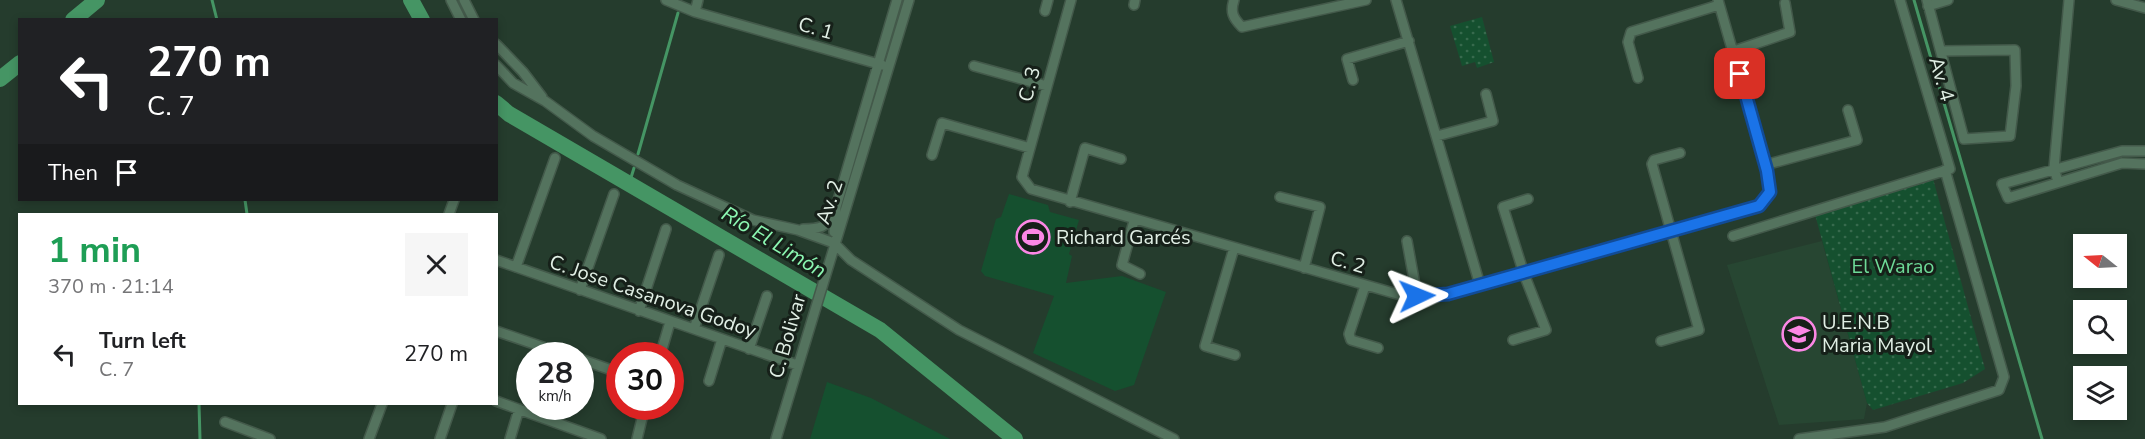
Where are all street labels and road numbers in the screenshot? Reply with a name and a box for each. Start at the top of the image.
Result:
street label: C. 1 [795,11,837,46]
street label: Av. 4 [1922,54,1961,105]
street label: C. 3 [1012,64,1047,105]
street label: Av. 2 [809,176,850,228]
street label: C. 2 [1327,245,1369,280]
street label: C. Jose Casanova Godoy [546,248,761,345]
street label: C. Bolivar [763,291,812,381]

